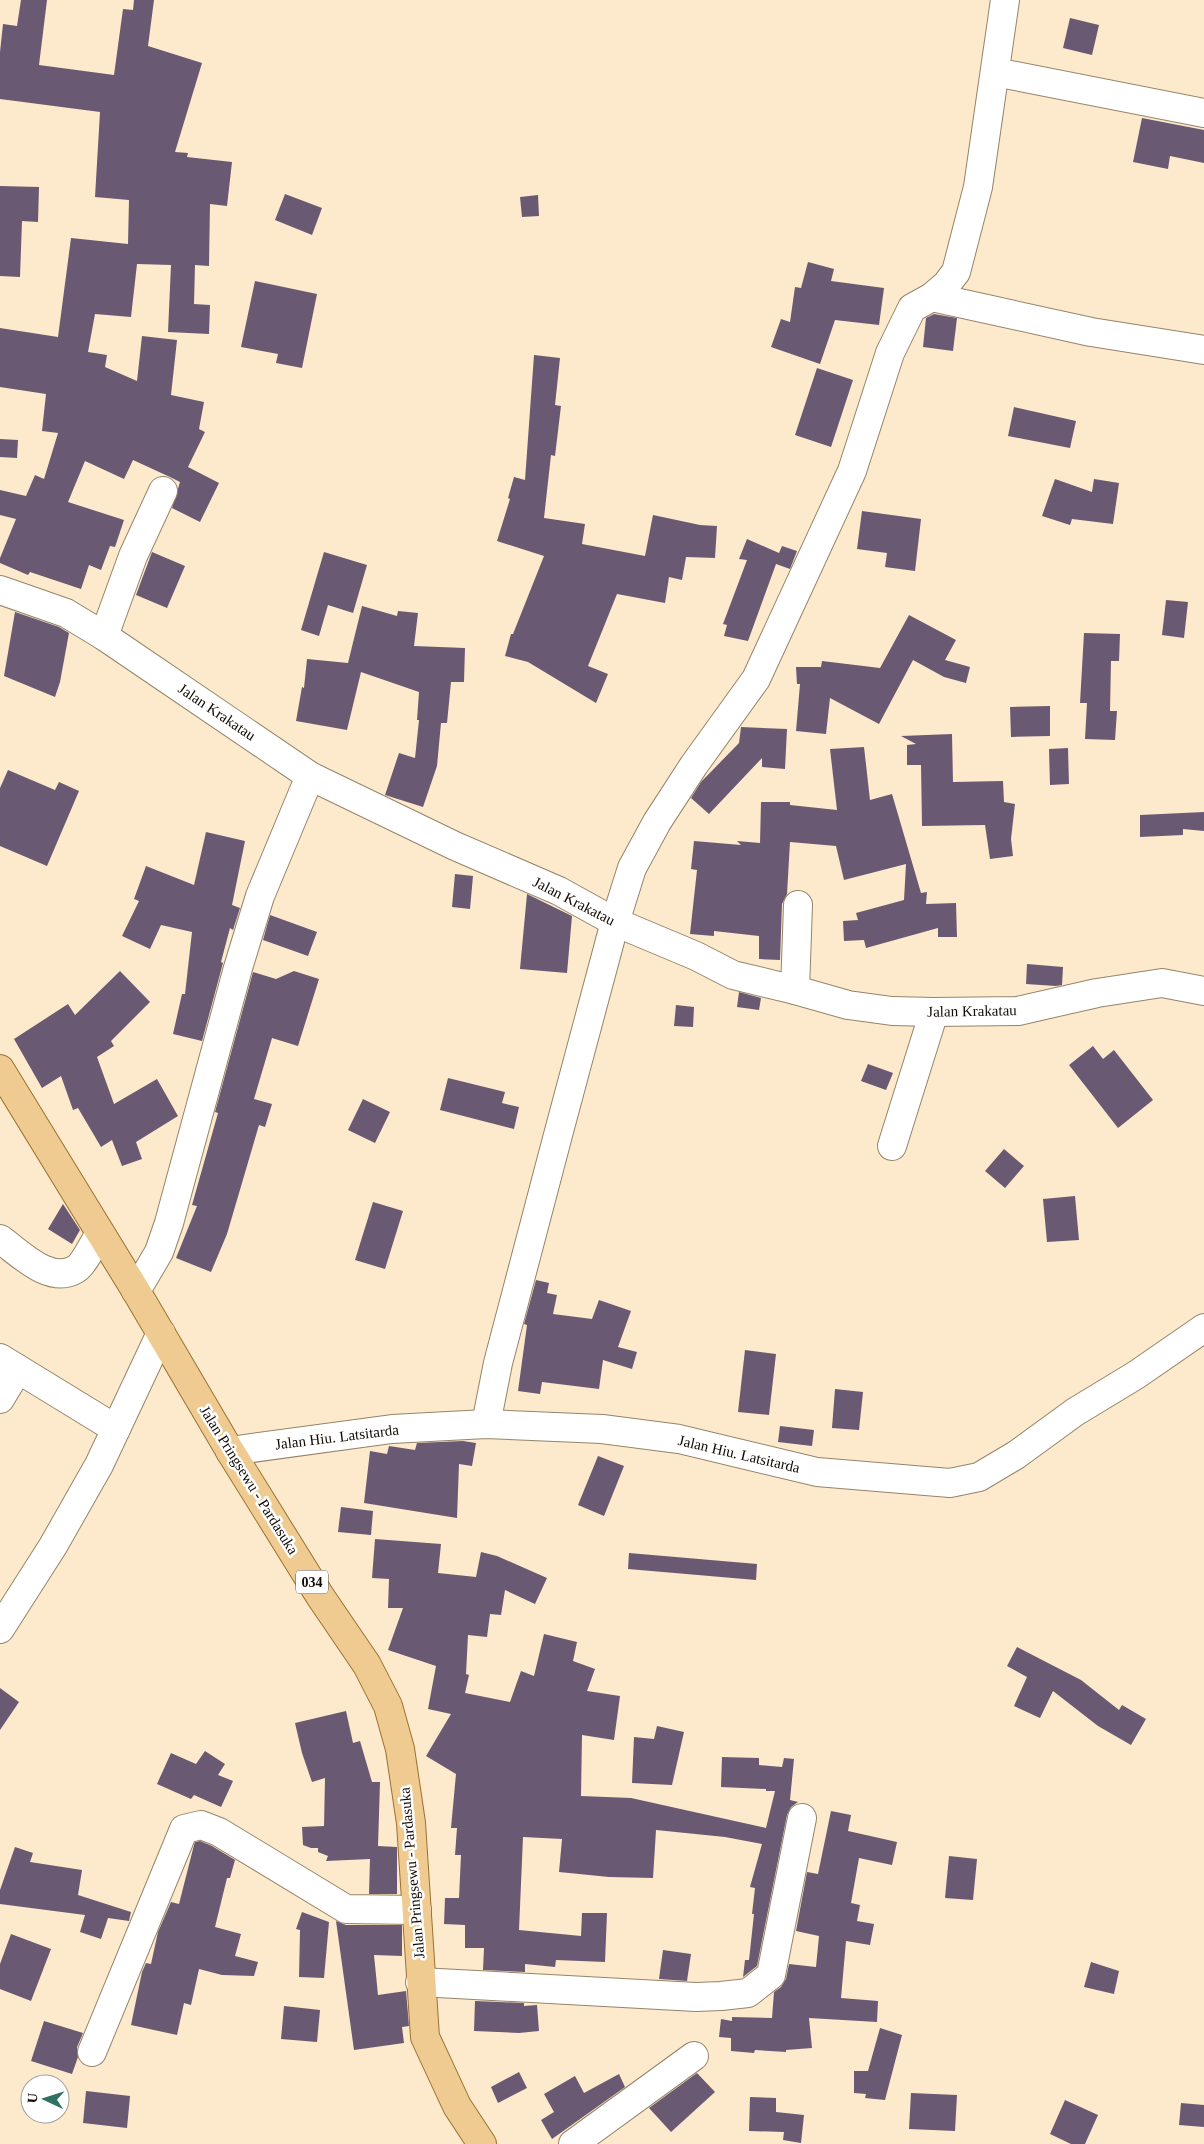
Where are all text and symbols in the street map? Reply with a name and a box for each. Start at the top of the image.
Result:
street label: Jalan Krakatau [175,680,259,744]
street label: Jalan Krakatau [530,874,618,929]
street label: Jalan Krakatau [927,1002,1017,1020]
street label: Jalan Pringsewu - Pardasuka [197,1403,302,1557]
street label: Jalan Hiu. Latsitarda [274,1421,400,1453]
street label: Jalan Hiu. Latsitarda [677,1432,802,1476]
road number: 034 [296,1570,328,1594]
street label: Jalan Pringsewu - Pardasuka [397,1786,427,1959]
north arrow [20,2074,70,2124]
text: U [25,2093,40,2104]

